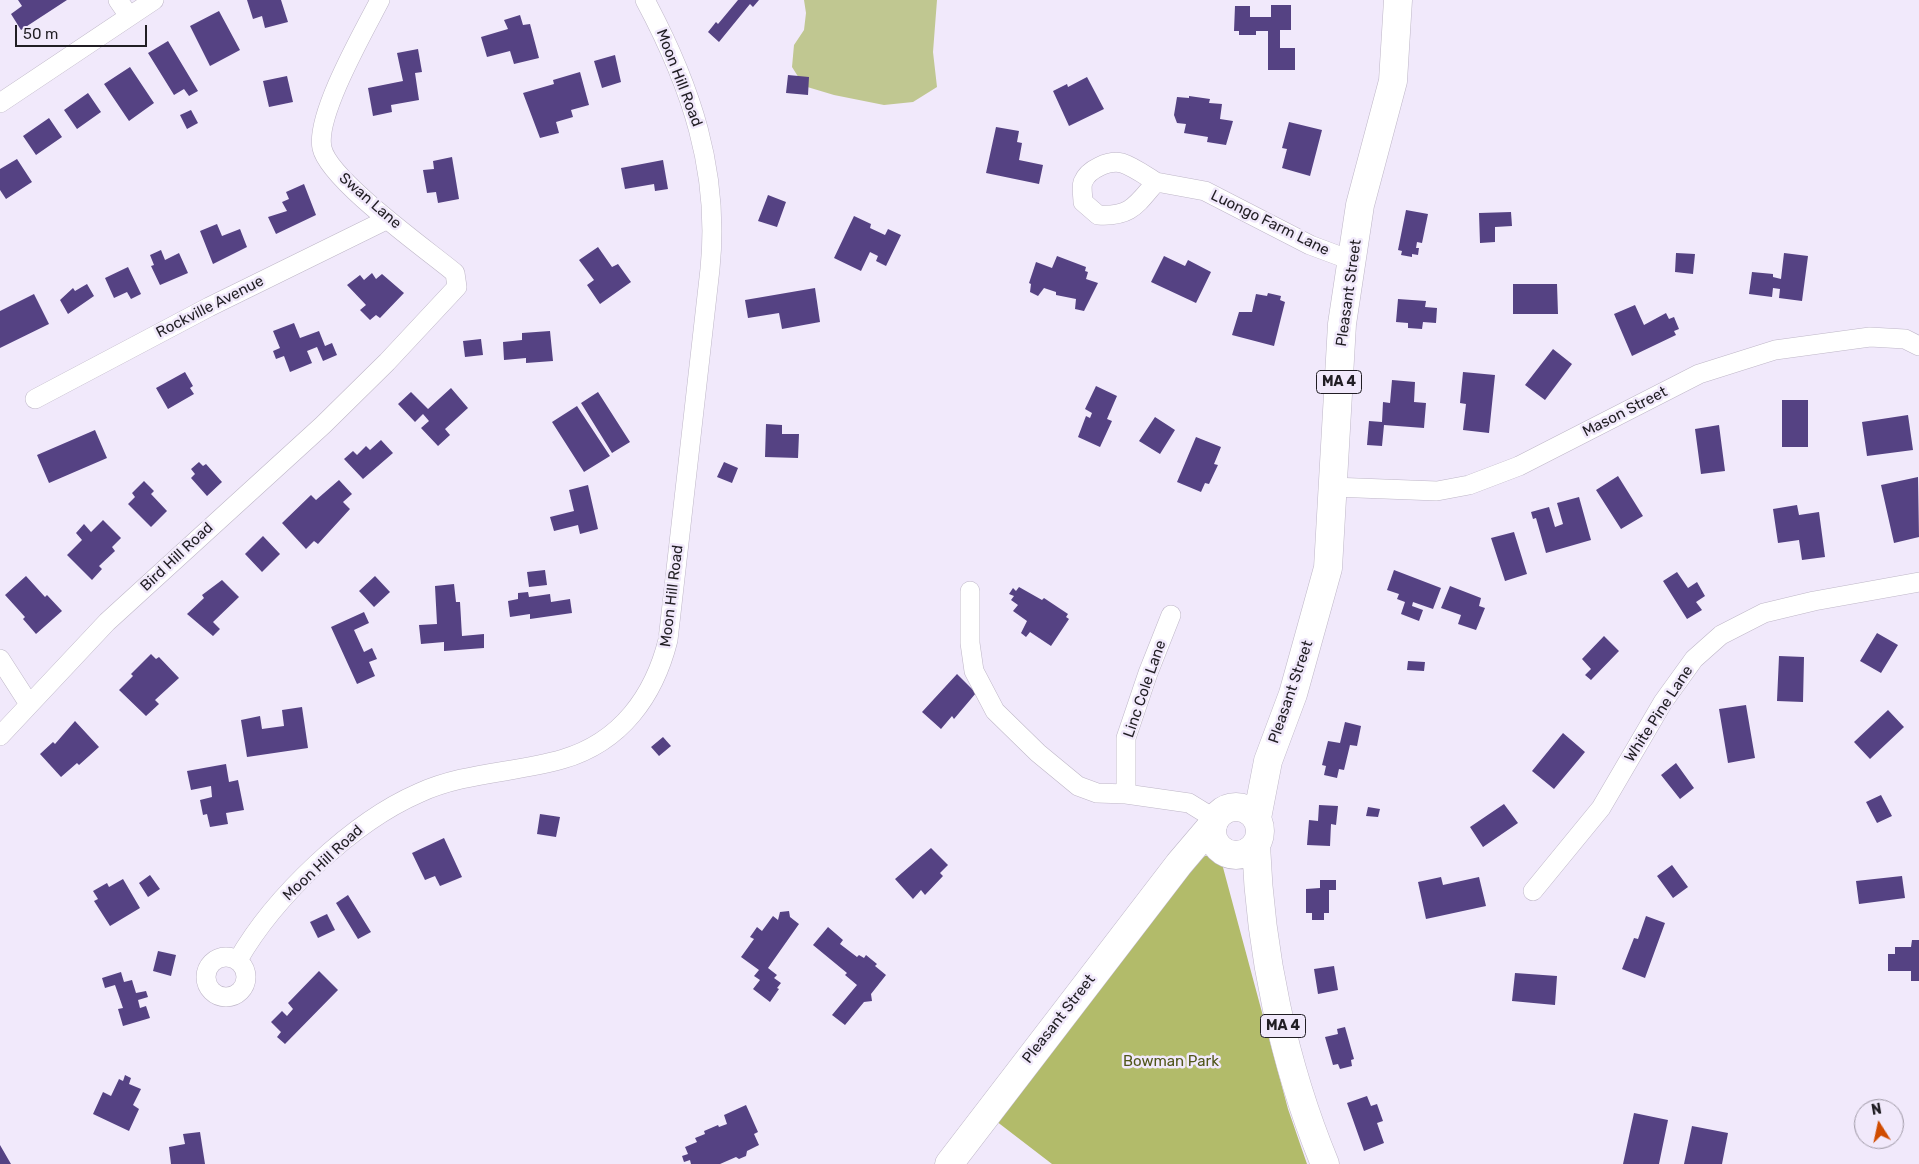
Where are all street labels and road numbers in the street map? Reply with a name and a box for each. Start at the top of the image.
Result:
street label: Moon Hill Road [652,27,706,129]
street label: Swan Lane [335,169,405,233]
street label: Luongo Farm Lane [1208,186,1332,260]
street label: Pleasant Street [1333,238,1365,348]
street label: Rockville Avenue [153,272,267,342]
road number: MA 4 [1316,371,1362,394]
street label: Mason Street [1580,383,1670,441]
street label: Bird Hill Road [137,519,217,595]
street label: Moon Hill Road [657,544,687,648]
street label: Linc Cole Lane [1120,638,1170,740]
street label: Pleasant Street [1265,638,1317,746]
street label: White Pine Lane [1621,662,1697,766]
street label: Moon Hill Road [279,821,367,905]
street label: Pleasant Street [1019,971,1099,1067]
road number: MA 4 [1260,1014,1306,1038]

